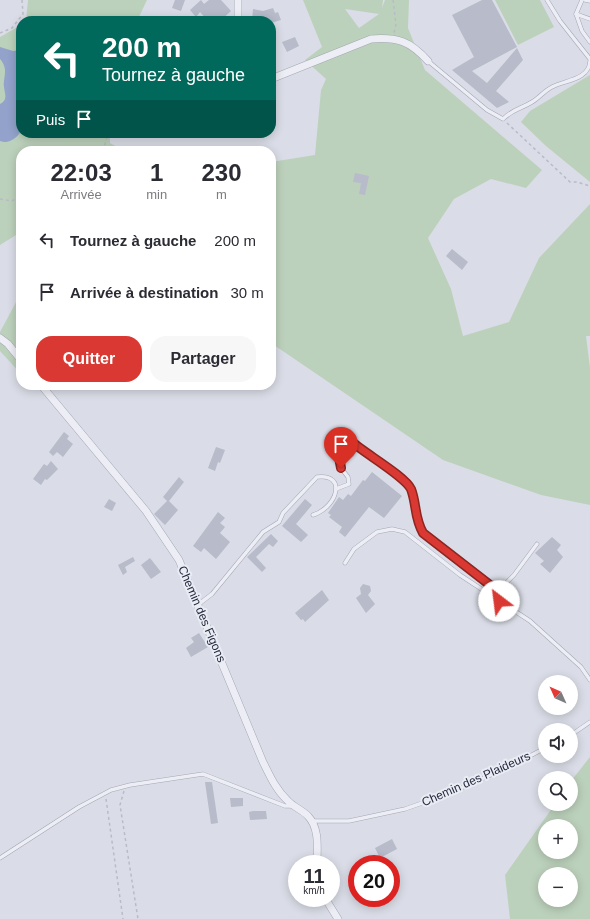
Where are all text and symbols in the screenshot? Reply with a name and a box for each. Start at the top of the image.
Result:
icon: left [36,32,88,84]
text: 200 m [102,32,181,63]
text: Tournez à gauche [102,65,245,85]
icon: arrive [73,108,95,130]
text: Puis [36,111,65,128]
text: 22:03 [50,159,112,186]
text: 1 [150,159,163,186]
text: 230 [202,159,242,186]
text: Arrivée [60,187,102,202]
text: min [146,187,167,202]
text: m [216,187,227,202]
icon: left [36,229,58,251]
text: Tournez à gauche [70,232,196,249]
text: 200 m [214,232,256,249]
icon: arrive [36,281,58,303]
text: Arrivée à destination [70,284,218,301]
text: 30 m [230,284,264,301]
button: Quitter [36,336,142,382]
button: Partager [150,336,256,382]
pin [324,427,358,468]
icon: arrive [330,433,352,455]
street label: Chemin des Figons [175,564,229,664]
position arrow [478,580,520,622]
north arrow [538,675,578,715]
map controls [538,675,578,907]
button: sound [538,723,578,763]
street label: Chemin des Plaideurs [420,749,532,809]
button: search [538,771,578,811]
button: + [538,819,578,859]
speed limit sign: 20 [348,855,400,907]
text: 11 [303,865,325,887]
button: − [538,867,578,907]
text: km/h [303,885,325,896]

